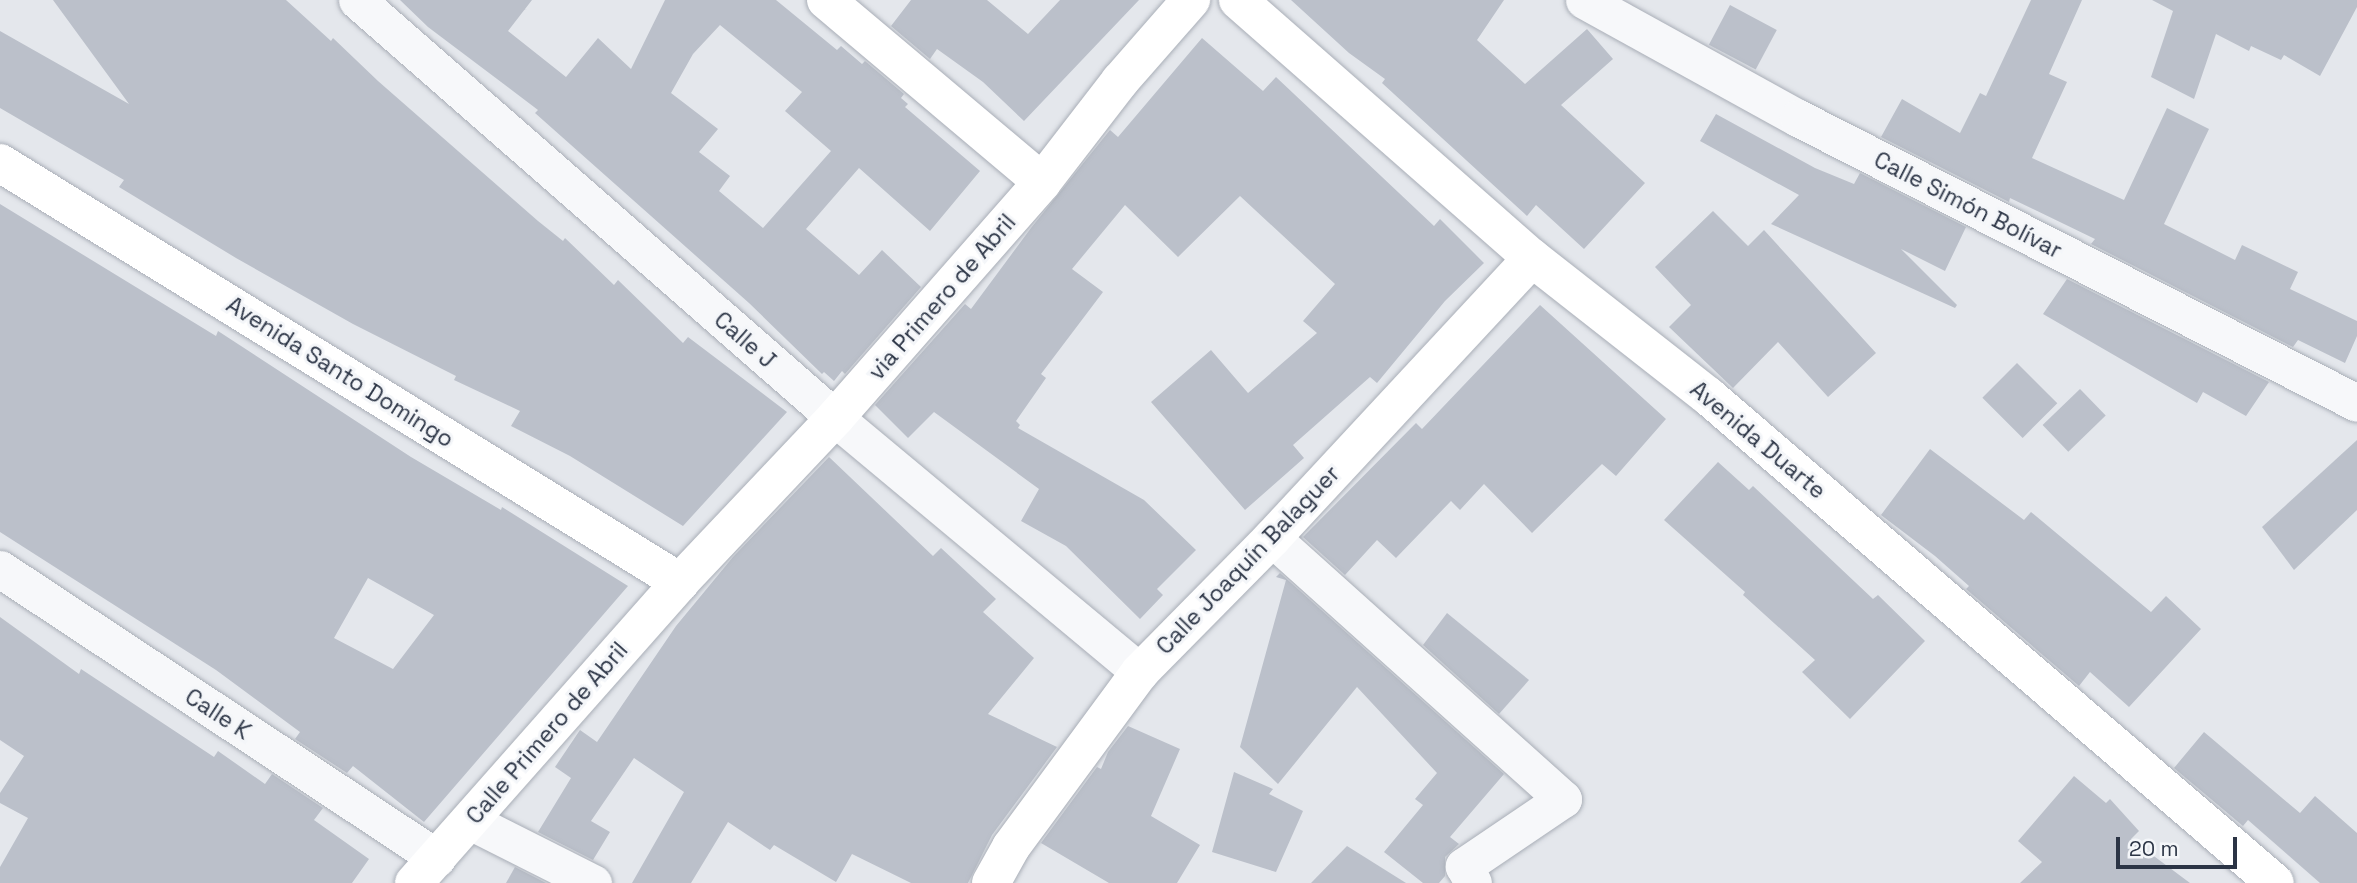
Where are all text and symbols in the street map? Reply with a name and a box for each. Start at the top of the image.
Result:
street label: Calle Simón Bolívar [1869,146,2067,264]
street label: via Primero de Abril [862,208,1022,386]
street label: Avenida Santo Domingo [221,291,459,453]
street label: Calle J [709,306,781,374]
street label: Avenida Duarte [1685,375,1831,505]
street label: Calle Joaquín Balaguer [1151,460,1345,660]
street label: Calle Primero de Abril [460,636,634,830]
street label: Calle K [180,683,256,745]
scale bar [2119,824,2240,868]
text: 20 m [2129,835,2179,862]

